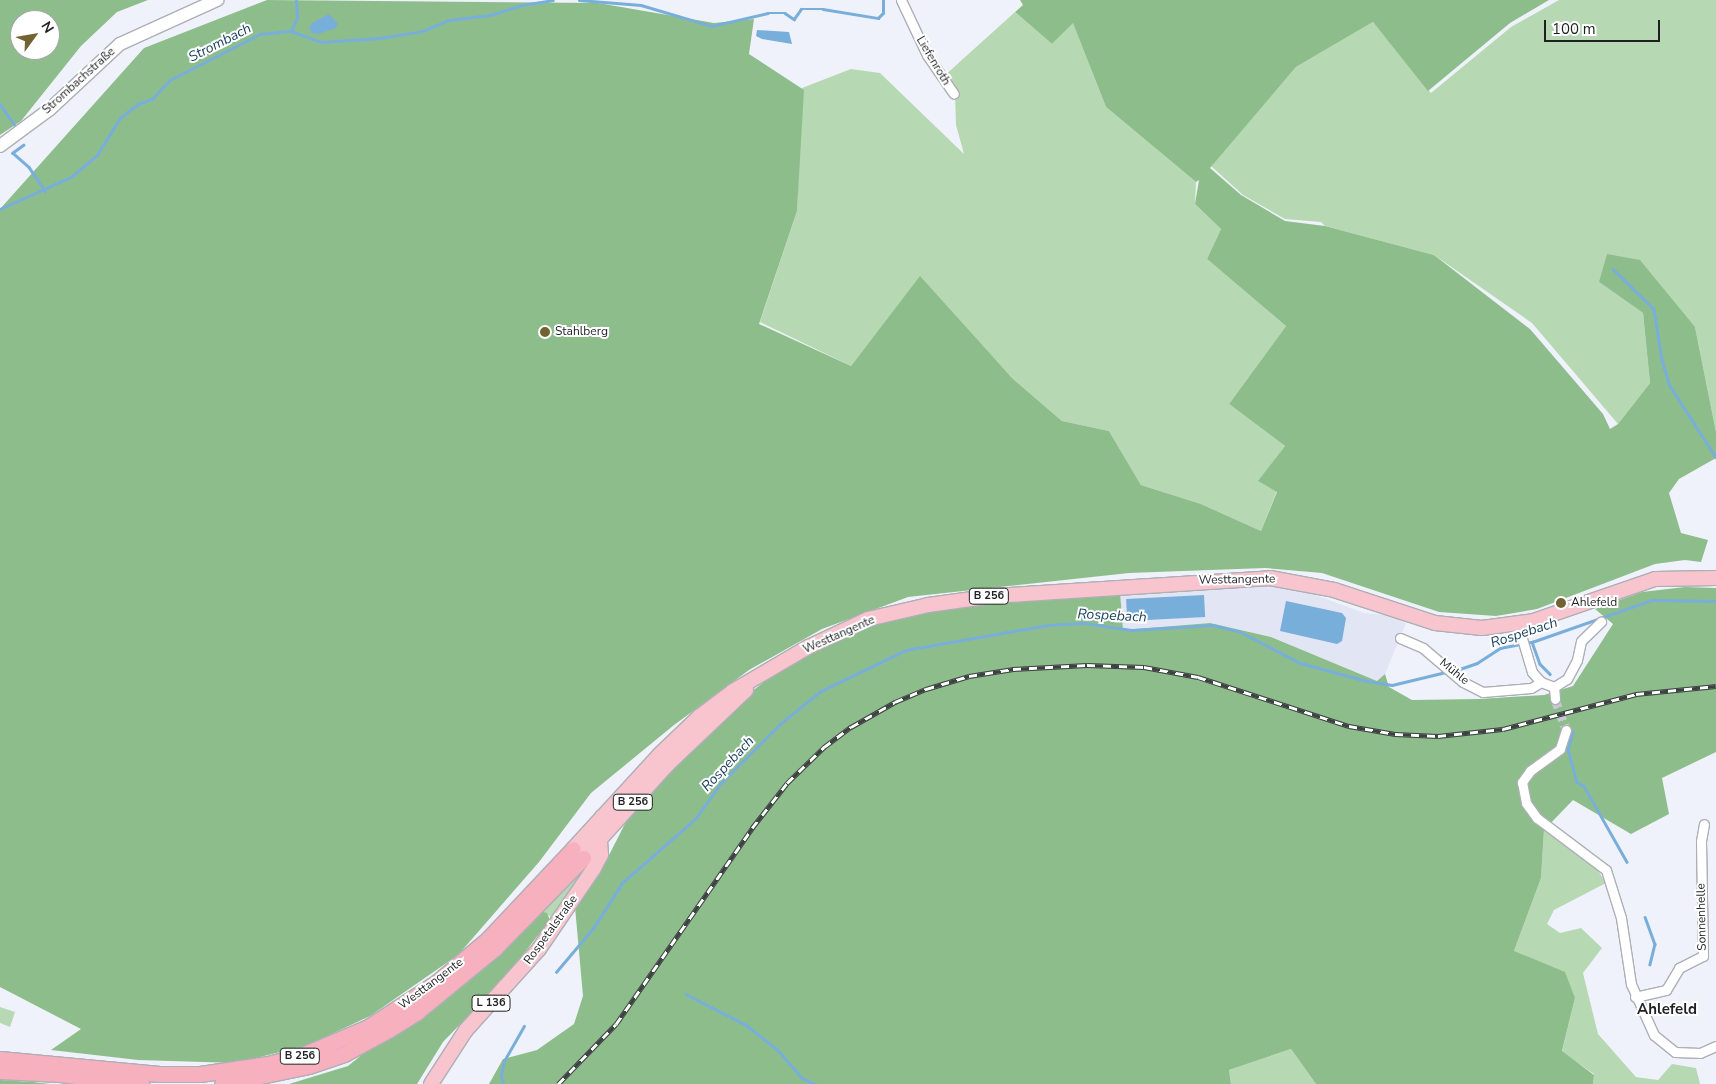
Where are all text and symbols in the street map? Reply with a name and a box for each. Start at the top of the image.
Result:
north arrow [10,10,60,60]
scale bar [1546,10,1662,42]
text: N [36,18,58,37]
text: 100 m [1552,19,1596,39]
water label: Strombach [186,20,254,66]
street label: Liefenroth [913,34,953,88]
street label: Strombachstraße [40,45,118,117]
place label: Stahlberg [555,325,608,339]
marker: Stahlberg [539,326,551,338]
street label: Westtangente [1198,572,1276,588]
road number: B 256 [968,588,1010,604]
place label: Ahlefeld [1571,596,1617,610]
marker: Ahlefeld [1555,597,1567,609]
water label: Rospebach [1077,606,1147,626]
street label: Westtangente [801,613,877,657]
water label: Rospebach [1488,614,1560,652]
street label: Mühle [1436,656,1472,688]
water label: Rospebach [698,733,758,795]
road number: B 256 [612,794,654,810]
street label: Sonnenhelle [1694,883,1710,951]
street label: Rospetalstraße [521,893,581,967]
street label: Westtangente [396,955,466,1013]
road number: L 136 [471,994,511,1011]
district label: Ahlefeld [1637,1001,1697,1019]
road number: B 256 [279,1048,321,1064]

